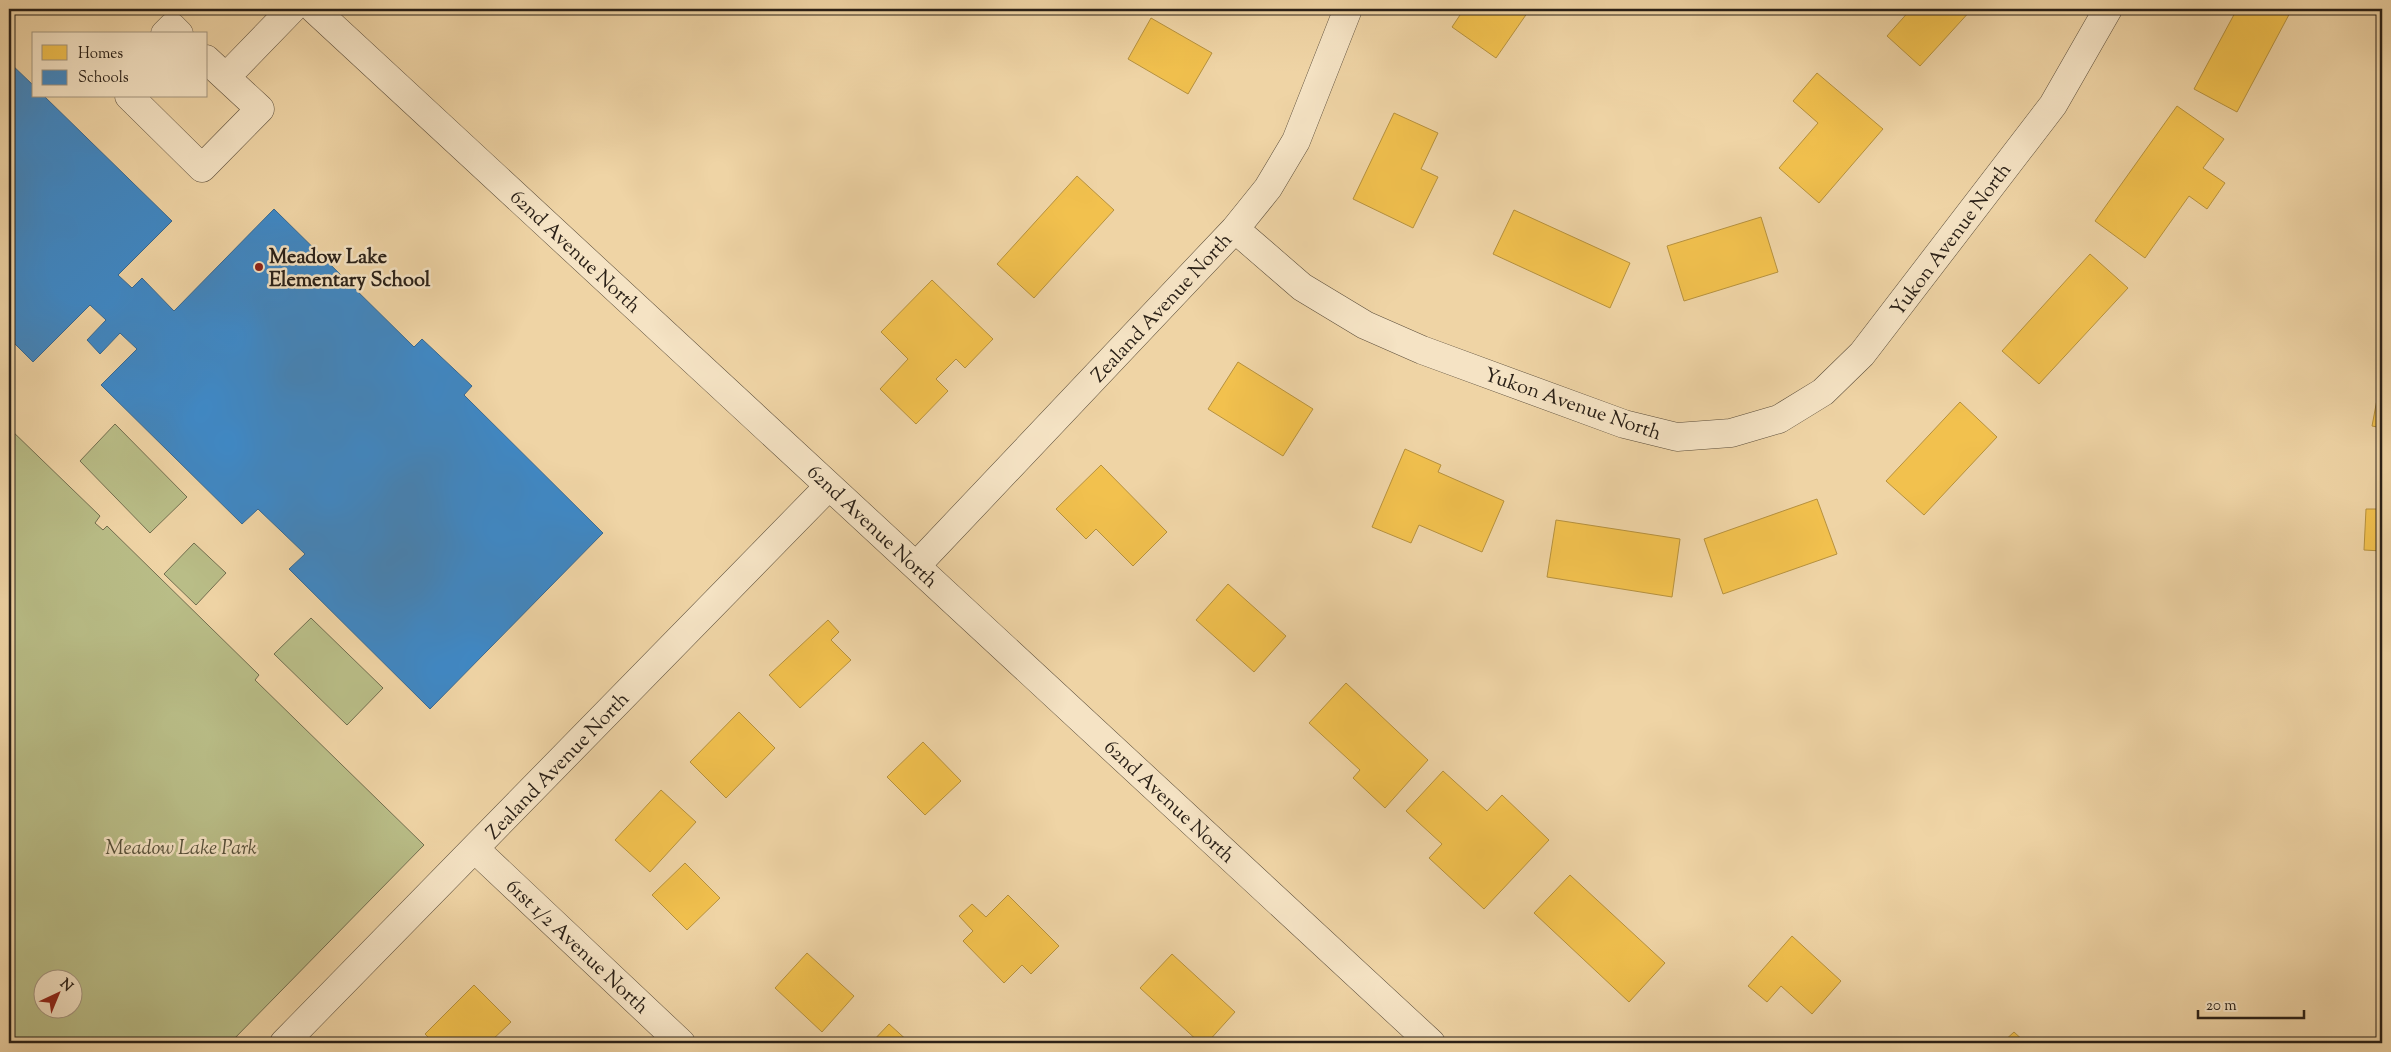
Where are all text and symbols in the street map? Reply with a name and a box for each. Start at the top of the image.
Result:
legend [32,32,208,98]
text: Homes [78,44,123,65]
text: Schools [78,68,129,89]
street label: Yukon Avenue North [1885,157,2020,323]
street label: 62nd Avenue North [502,184,647,322]
street label: Zealand Avenue North [1086,227,1240,390]
place label: Meadow Lake Elementary School [269,244,431,296]
marker: Meadow Lake Elementary School [253,261,265,273]
street label: Yukon Avenue North [1480,361,1665,449]
street label: 62nd Avenue North [799,459,944,597]
street label: Zealand Avenue North [480,686,637,847]
street label: 62nd Avenue North [1096,734,1241,872]
park label: Meadow Lake Park [105,835,257,864]
street label: 61st 1/2 Avenue North [498,874,655,1022]
north arrow [32,970,82,1020]
text: N [55,975,77,997]
scale bar [2198,987,2305,1019]
text: 20 m [2206,996,2237,1017]

